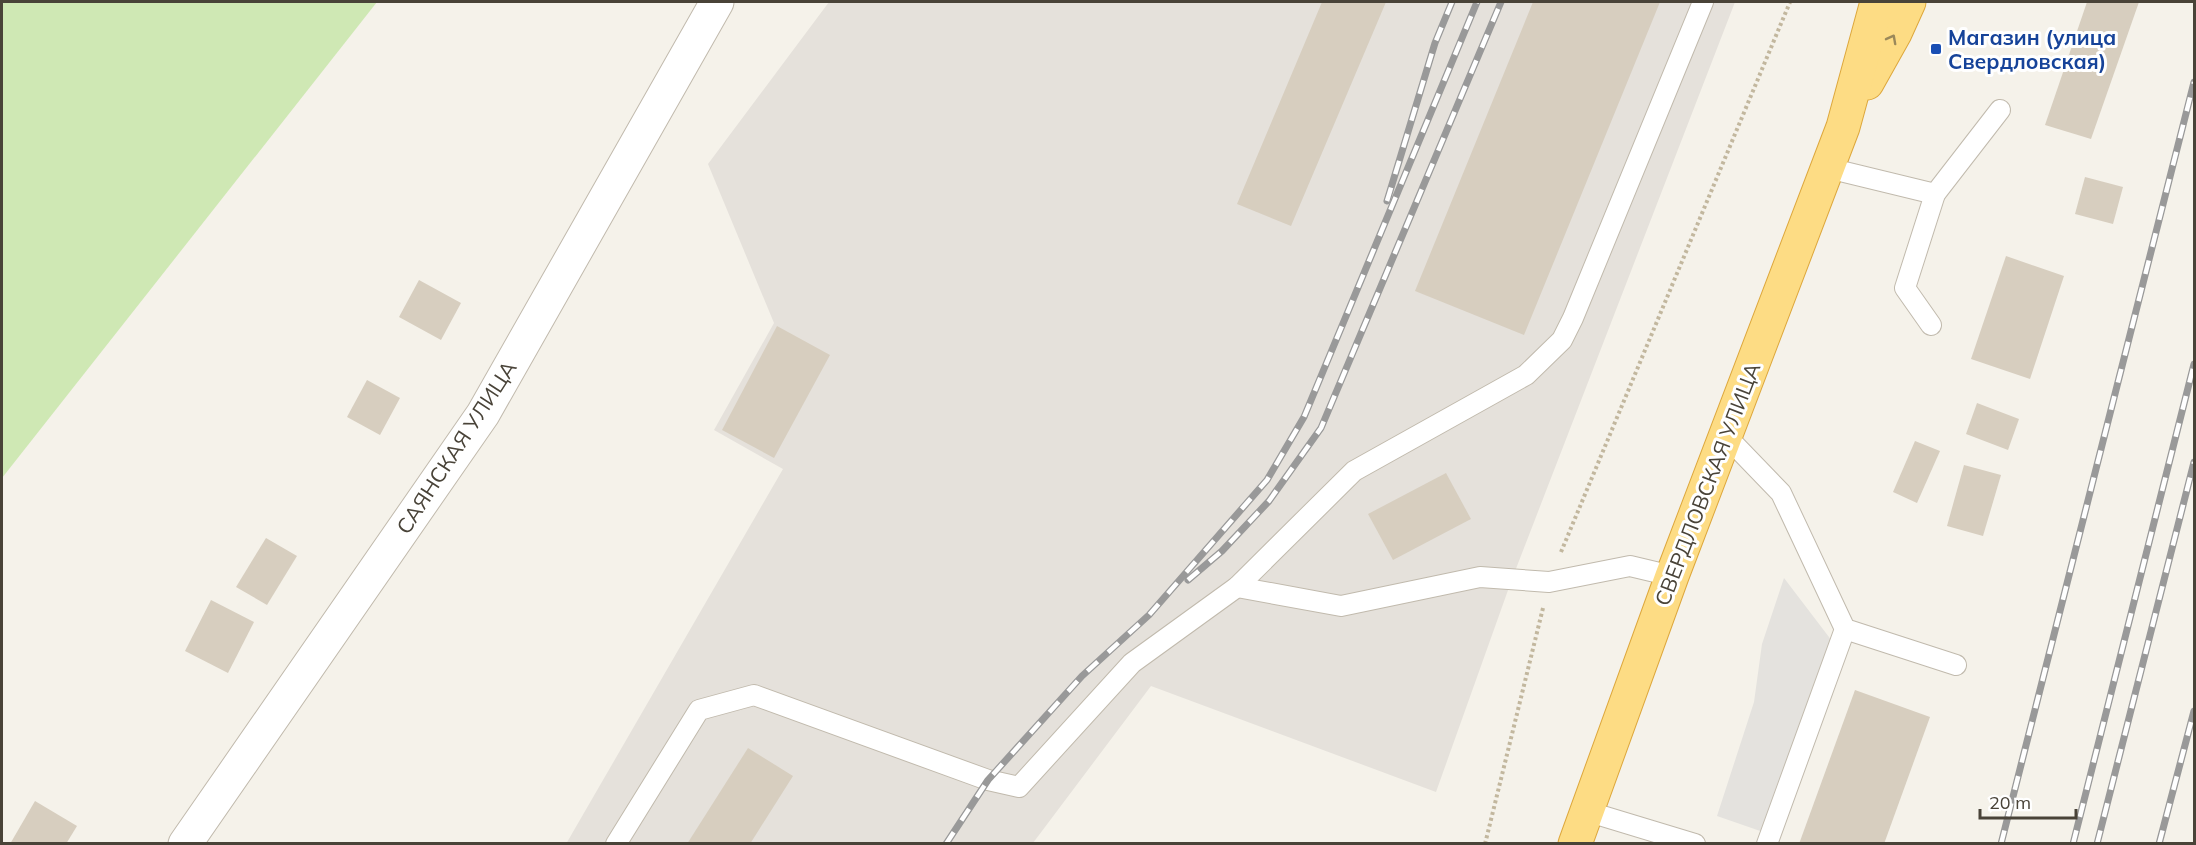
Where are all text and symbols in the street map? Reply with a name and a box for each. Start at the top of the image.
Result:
place label: Магазин (улица Свердловская) [1948,24,2116,74]
one-way arrow [1885,34,1896,45]
marker: Магазин (улица Свердловская) [1929,42,1943,56]
street label: САЯНСКАЯ УЛИЦА [390,355,522,538]
street label: СВЕРДЛОВСКАЯ УЛИЦА [1649,358,1766,609]
scale bar [1980,782,2076,820]
text: 20 m [1989,791,2031,814]

